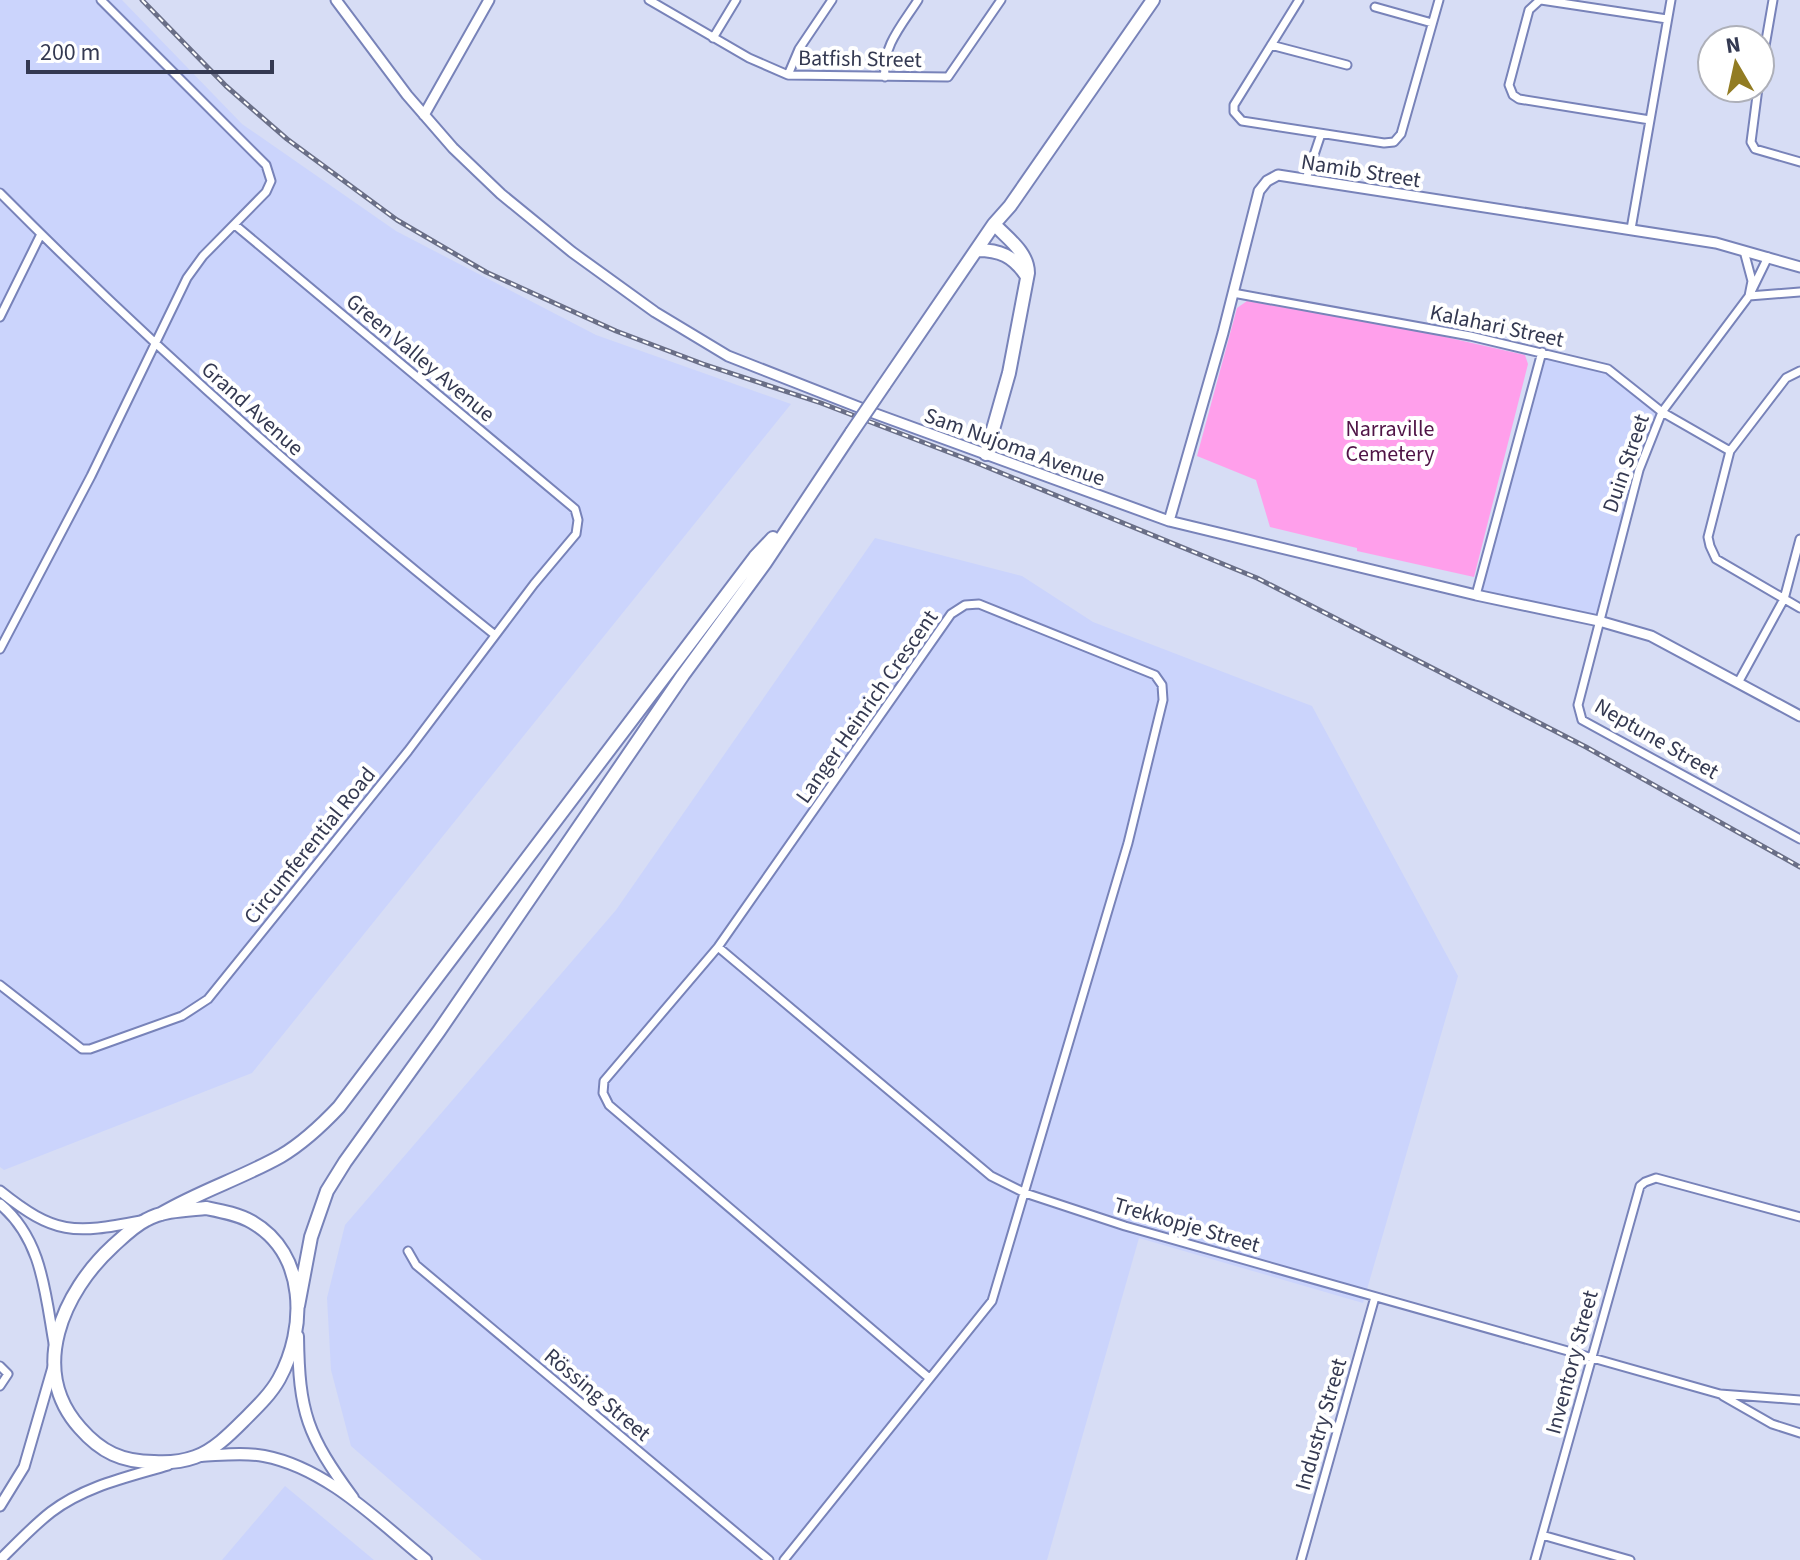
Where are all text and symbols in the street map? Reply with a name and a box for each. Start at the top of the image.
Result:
scale bar [28,24,272,74]
north arrow [1696,24,1776,104]
text: N [1723,28,1743,62]
text: 200 m [40,35,100,70]
street label: Batfish Street [798,42,923,76]
street label: Namib Street [1299,146,1423,196]
street label: Green Valley Avenue [339,286,502,430]
street label: Kalahari Street [1427,296,1567,356]
street label: Grand Avenue [194,354,311,464]
street label: Sam Nujoma Avenue [920,399,1110,495]
street label: Duin Street [1594,409,1658,517]
park label: Narraville Cemetery [1346,413,1435,470]
street label: Langer Heinrich Crescent [788,603,946,810]
street label: Neptune Street [1588,690,1725,788]
street label: Circumferential Road [236,760,383,931]
street label: Trekkopje Street [1110,1189,1264,1261]
street label: Inventory Street [1537,1286,1607,1438]
street label: Rössing Street [537,1341,658,1449]
street label: Industry Street [1287,1354,1355,1494]

